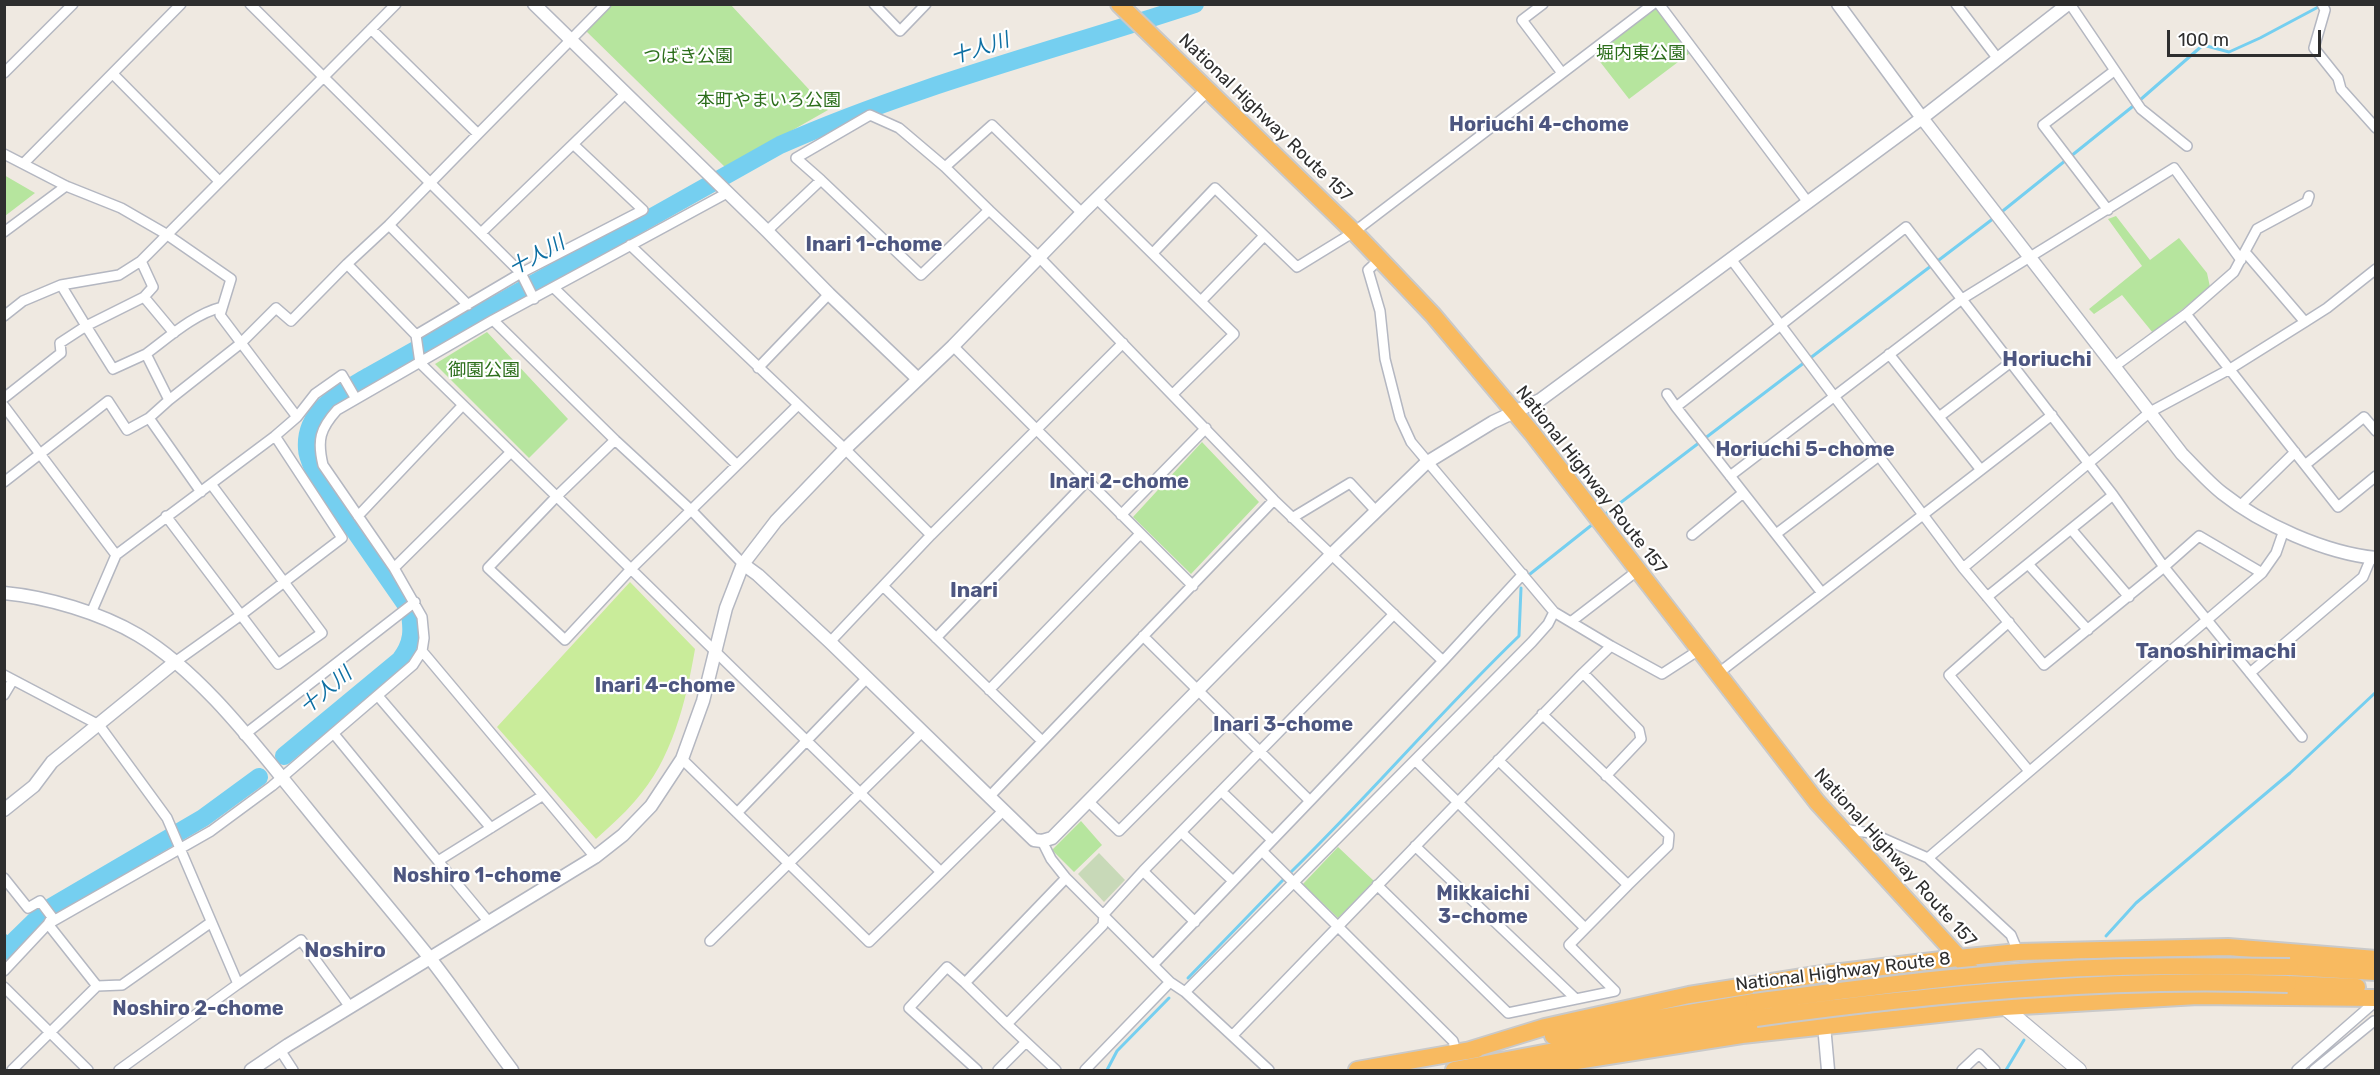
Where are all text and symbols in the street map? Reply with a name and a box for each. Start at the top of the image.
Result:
scale bar [2170,18,2324,56]
water label: 十人川 [948,28,1012,70]
street label: National Highway Route 157 [1174,29,1356,207]
text: 100 m [2178,29,2229,51]
park label: 堀内東公園 [1596,43,1686,65]
park label: つばき公園 [643,46,733,68]
park label: 本町やまいろ公園 [697,90,841,112]
district label: Horiuchi 4-chome [1449,113,1629,137]
water label: 十人川 [505,231,569,281]
district label: Inari 1-chome [806,233,942,257]
district label: Horiuchi [2002,347,2092,373]
park label: 御園公園 [448,360,520,382]
street label: National Highway Route 157 [1511,382,1671,578]
district label: Horiuchi 5-chome [1715,438,1895,462]
district label: Inari 2-chome [1049,470,1189,494]
district label: Inari [950,578,998,604]
district label: Tanoshirimachi [2136,639,2296,665]
water label: 十人川 [295,663,357,719]
district label: Inari 4-chome [595,674,735,698]
district label: Inari 3-chome [1213,713,1353,737]
street label: National Highway Route 157 [1809,764,1981,952]
district label: Noshiro 1-chome [393,864,561,888]
district label: Mikkaichi 3-chome [1436,882,1530,929]
district label: Noshiro [304,938,386,964]
street label: National Highway Route 8 [1734,948,1952,996]
district label: Noshiro 2-chome [112,997,284,1021]

